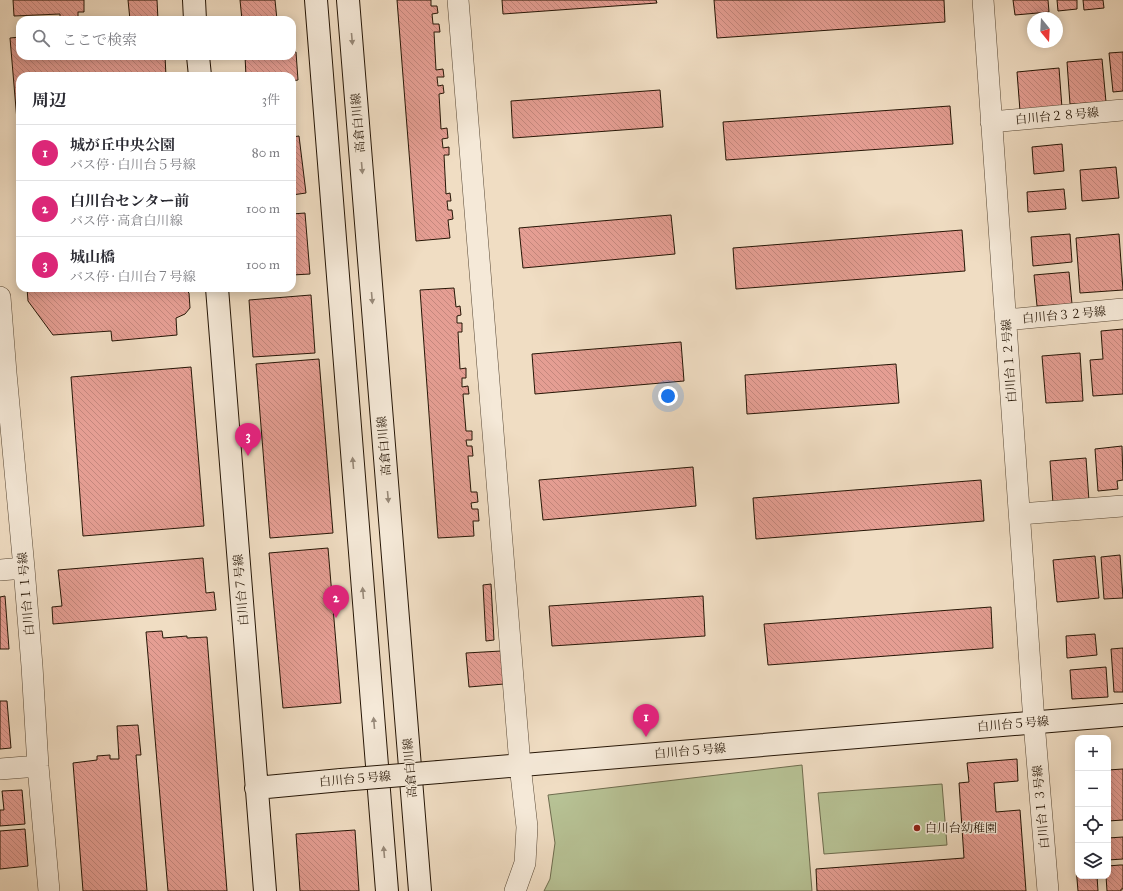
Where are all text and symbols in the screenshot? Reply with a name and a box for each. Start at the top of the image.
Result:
north arrow [1027,12,1063,48]
search box [16,16,296,60]
icon: search [30,27,52,49]
text: ここで検索 [62,31,137,49]
one-way arrow [348,33,355,45]
text: 周辺 [32,90,66,111]
text: 3件 [262,92,280,108]
street label: 高倉白川線 [348,92,368,154]
street label: 白川台２８号線 [1015,105,1099,127]
text: 城が丘中央公園 [70,136,175,154]
text: 1 [42,145,48,161]
text: 80 m [252,145,280,161]
text: バス停 · 白川台５号線 [70,157,195,173]
one-way arrow [358,162,365,174]
text: 白川台センター前 [70,192,189,210]
text: 2 [42,201,48,217]
text: 100 m [246,201,280,217]
text: バス停 · 高倉白川線 [70,213,182,229]
text: 城山橋 [70,248,115,266]
text: 3 [42,257,48,273]
text: 100 m [246,257,280,273]
text: バス停 · 白川台７号線 [70,269,195,285]
one-way arrow [369,292,376,304]
street label: 白川台３２号線 [1022,304,1106,326]
street label: 白川台１２号線 [999,319,1019,403]
your location [658,386,678,406]
street label: 高倉白川線 [374,415,394,477]
pin: 3 [235,423,261,456]
one-way arrow [349,457,356,469]
one-way arrow [385,491,391,503]
street label: 白川台１１号線 [15,552,37,636]
street label: 白川台７号線 [231,554,251,626]
pin: 2 [323,585,349,618]
one-way arrow [360,587,367,599]
pin: 1 [633,704,659,737]
street label: 白川台５号線 [977,714,1049,734]
one-way arrow [370,717,377,729]
map controls [1075,735,1111,879]
button: + [1075,735,1111,771]
street label: 高倉白川線 [400,737,420,799]
street label: 白川台５号線 [654,741,726,761]
street label: 白川台１３号線 [1030,765,1052,849]
street label: 白川台５号線 [319,769,391,789]
button: − [1075,771,1111,807]
button: locate [1075,807,1111,843]
place label: 白川台幼稚園 [925,821,997,835]
marker: 白川台幼稚園 [912,823,922,833]
button: layers [1075,843,1111,879]
one-way arrow [380,846,387,858]

